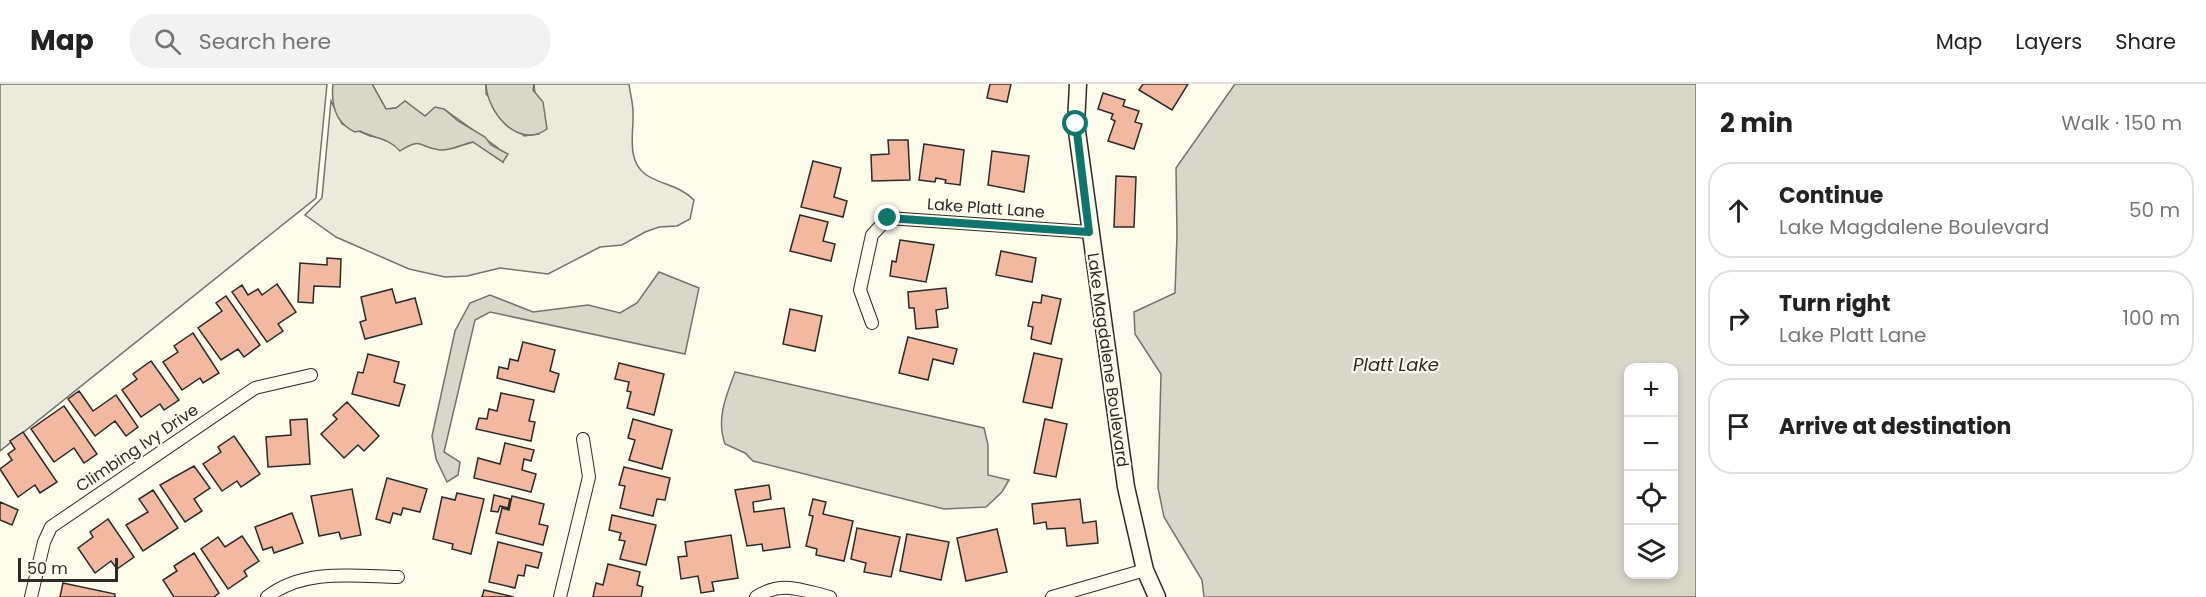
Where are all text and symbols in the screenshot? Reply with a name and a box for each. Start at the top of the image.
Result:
search box [130,14,550,68]
text: Map [30,21,94,60]
icon: search [151,25,184,58]
text: Search here [199,26,331,57]
text: Map [1936,27,1982,56]
text: Layers [2015,27,2082,56]
text: Share [2115,27,2176,56]
text: 2 min [1720,105,1793,141]
text: Walk · 150 m [2061,109,2182,137]
route start [1062,110,1088,136]
text: Continue [1779,180,1883,211]
street label: Lake Platt Lane [926,192,1046,224]
icon: ahead [1722,194,1755,227]
text: 50 m [2129,196,2180,224]
route end [874,204,900,230]
text: Lake Magdalene Boulevard [1779,213,2049,241]
street label: Lake Magdalene Boulevard [1082,251,1134,469]
text: Turn right [1779,288,1890,319]
icon: right [1722,302,1755,335]
text: 100 m [2123,304,2180,332]
text: Lake Platt Lane [1779,321,1926,349]
water label: Platt Lake [1353,352,1439,377]
map controls [1624,363,1678,579]
button: + [1624,363,1678,417]
street label: Climbing Ivy Drive [71,398,203,498]
icon: arrive [1722,410,1755,443]
text: Arrive at destination [1779,411,2011,442]
button: − [1624,417,1678,471]
button: locate [1624,471,1678,525]
button: layers [1624,525,1678,579]
scale bar [18,555,118,582]
text: 50 m [27,557,68,580]

